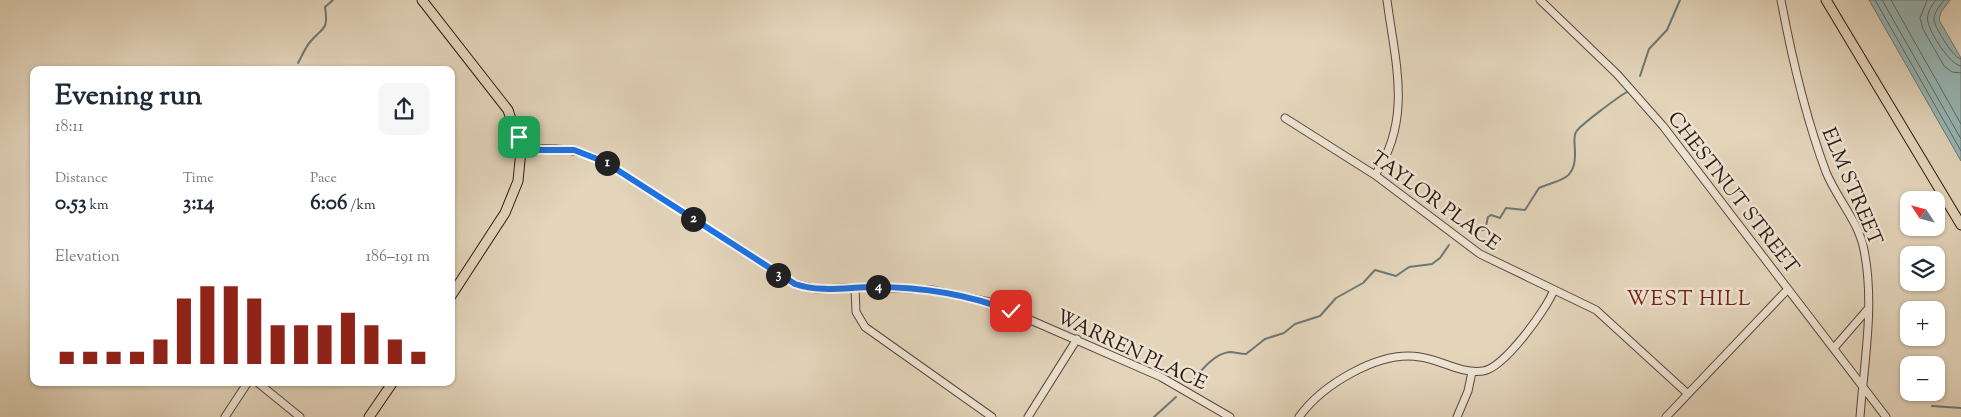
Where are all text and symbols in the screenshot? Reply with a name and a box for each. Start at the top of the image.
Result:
text: Evening run [55,77,202,117]
button: share [378,83,430,135]
street label: CHESTNUT STREET [1659,106,1805,281]
text: 18:11 [55,116,83,139]
pin [498,116,540,158]
icon: arrive [505,123,533,151]
street label: ELM STREET [1813,124,1889,250]
street label: TAYLOR PLACE [1364,145,1506,259]
pin: 1 [594,150,620,176]
text: 1 [605,153,610,173]
text: Distance [55,169,108,189]
text: Time [183,169,214,189]
text: Pace [310,169,337,189]
text: 0.53 [55,189,87,219]
text: 3:14 [183,189,214,219]
text: 6:06 [310,189,347,219]
north arrow [1900,191,1945,236]
map controls [1900,191,1945,401]
text: km [87,196,109,216]
text: /km [347,196,376,216]
pin: 2 [680,206,706,232]
text: 2 [690,209,697,229]
text: Elevation [55,246,120,269]
text: 186–191 m [366,246,430,269]
button: layers [1900,246,1945,291]
pin: 3 [766,262,790,288]
text: 3 [776,265,781,285]
pin: 4 [866,274,890,300]
text: 4 [875,277,882,297]
district label: WEST HILL [1626,285,1752,315]
pin [990,290,1032,332]
icon: check [997,297,1025,325]
button: + [1900,301,1945,346]
street label: WARREN PLACE [1051,304,1211,399]
button: − [1900,356,1945,401]

